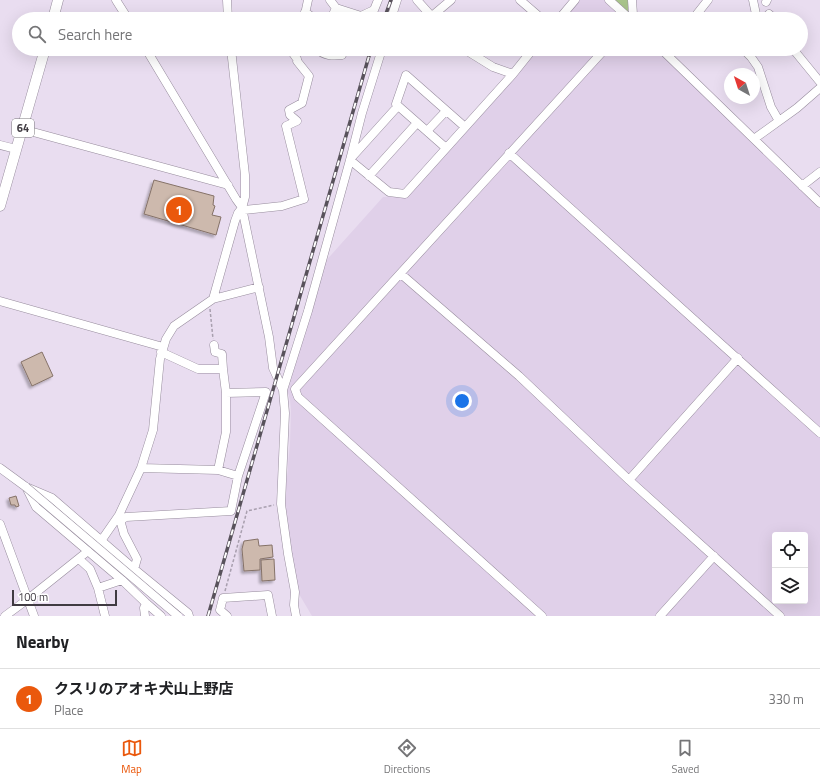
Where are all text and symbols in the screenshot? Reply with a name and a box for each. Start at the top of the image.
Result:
search box [12,12,808,56]
icon: search [26,23,48,45]
text: Search here [58,23,132,46]
north arrow [724,68,760,104]
road number: 64 [12,119,34,137]
pin: 1 [166,195,192,225]
your location [452,391,472,411]
map controls [772,532,808,604]
button: locate [772,532,808,568]
button: layers [772,568,808,604]
scale bar [12,588,117,607]
text: 100 m [18,589,48,605]
text: Nearby [16,629,69,655]
text: クスリのアオキ犬山上野店 [54,677,234,700]
text: 1 [25,689,33,709]
text: 330 m [768,689,804,709]
text: Place [54,700,83,720]
tab: Map [121,737,143,777]
tab: Directions [384,737,430,777]
tab: Saved [671,737,699,777]

